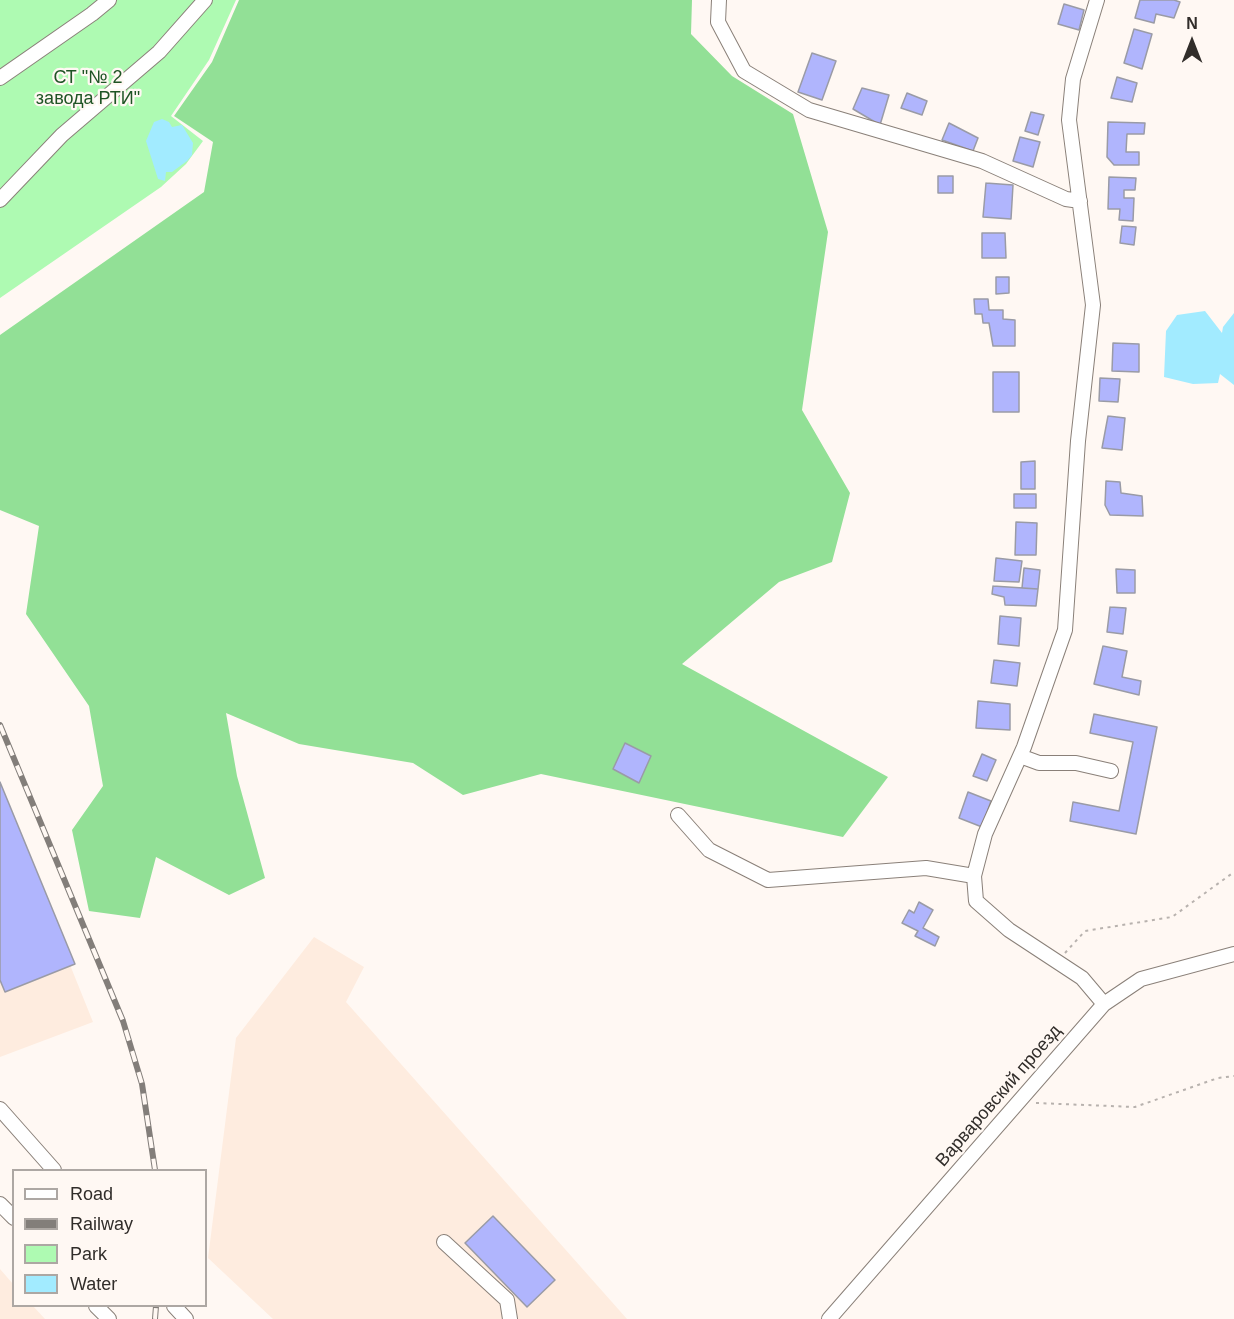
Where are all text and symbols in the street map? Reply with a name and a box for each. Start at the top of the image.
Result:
north arrow [1162,12,1222,72]
text: N [1186,15,1198,32]
park label: СТ "№ 2 завода РТИ" [36,67,140,110]
street label: Варваровский проезд [932,1021,1066,1171]
legend [12,1169,207,1307]
text: Road [70,1184,113,1204]
text: Railway [70,1214,133,1234]
text: Park [70,1244,107,1264]
text: Water [70,1274,117,1294]

